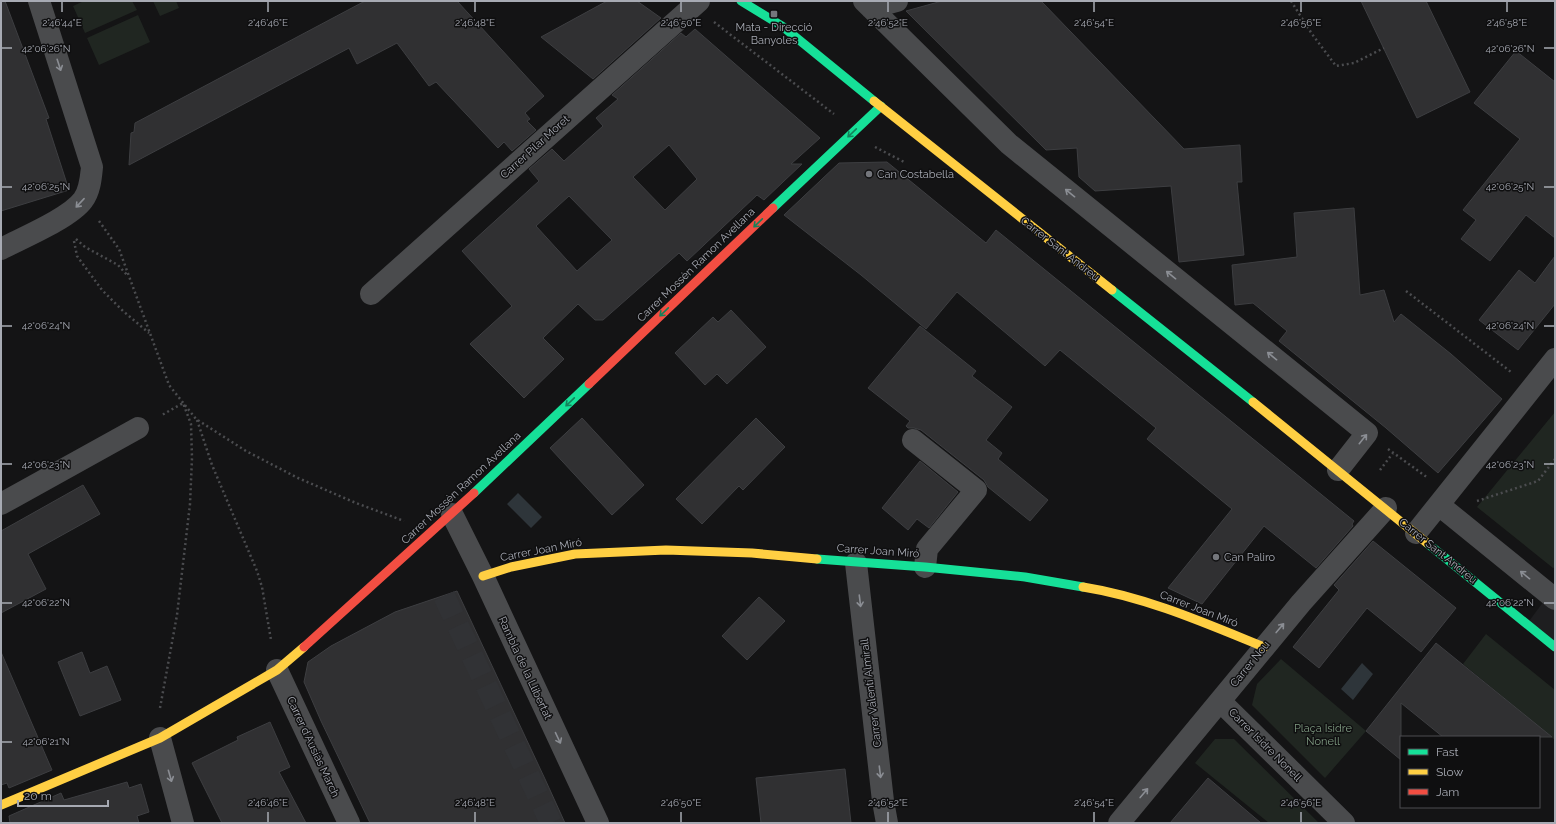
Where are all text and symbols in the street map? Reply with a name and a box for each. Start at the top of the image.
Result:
marker: Mata - Direcció Banyoles [769,9,779,19]
text: 2°46'44"E [42,17,82,28]
text: 2°46'46"E [248,17,288,28]
text: 2°46'48"E [455,17,495,28]
text: 2°46'50"E [661,17,701,28]
text: 2°46'52"E [868,17,908,28]
text: 2°46'54"E [1074,17,1114,28]
text: 2°46'56"E [1281,17,1321,28]
text: 2°46'58"E [1487,17,1527,28]
place label: Mata - Direcció Banyoles [736,21,813,47]
text: 42°06'26"N [21,43,71,54]
text: 42°06'26"N [1485,43,1535,54]
one-way arrow [56,58,63,71]
street label: Carrer Pilar Moret [498,112,572,181]
one-way arrow [847,128,857,138]
place label: Can Costabella [877,168,954,181]
marker: Can Costabella [864,169,874,179]
text: 42°06'25"N [22,181,70,192]
text: 42°06'25"N [1486,181,1534,192]
one-way arrow [1064,189,1075,198]
one-way arrow [75,198,84,208]
street label: Carrer Mossèn Ramon Avellana [634,205,758,325]
street label: Carrer Sant Andreu [1018,214,1102,284]
one-way arrow [753,218,763,227]
one-way arrow [1165,270,1176,279]
one-way arrow [659,307,669,317]
text: 42°06'24"N [22,320,70,331]
text: 42°06'24"N [1486,320,1534,331]
one-way arrow [1267,352,1278,361]
one-way arrow [565,397,575,406]
street label: Carrer Mossèn Ramon Avellana [399,429,523,547]
one-way arrow [1358,434,1367,445]
text: 42°06'23"N [22,459,70,470]
text: 42°06'23"N [1486,459,1534,470]
street label: Carrer Sant Andreu [1396,516,1480,586]
street label: Carrer Joan Miró [499,536,583,564]
street label: Carrer Joan Miró [836,542,920,560]
place label: Can Paliro [1224,551,1276,564]
marker: Can Paliro [1211,552,1221,562]
one-way arrow [1519,570,1530,579]
street label: Carrer Joan Miró [1158,588,1240,630]
one-way arrow [856,594,864,607]
text: 42°06'22"N [22,597,70,608]
text: 42°06'22"N [1486,597,1534,608]
street label: Rambla de la Llibertat [495,615,555,722]
one-way arrow [1275,622,1284,633]
street label: Carrer Valentí Almirall [858,638,884,748]
street label: Carrer Nou [1228,638,1272,690]
street label: Carrer d'Ausiàs March [284,695,342,799]
street label: Carrer Isidre Nonell [1226,706,1304,784]
park label: Plaça Isidre Nonell [1294,722,1353,748]
one-way arrow [555,732,562,744]
text: 42°06'21"N [22,736,70,747]
legend [1400,736,1540,808]
text: Fast [1436,745,1459,759]
one-way arrow [876,765,883,778]
text: Slow [1436,765,1463,779]
one-way arrow [167,769,174,782]
scale bar [18,782,108,808]
text: Jam [1436,785,1459,799]
one-way arrow [1140,788,1149,798]
text: 20 m [24,789,52,803]
text: 2°46'46"E [248,797,288,808]
text: 2°46'48"E [455,797,495,808]
text: 2°46'50"E [661,797,701,808]
text: 2°46'52"E [868,797,908,808]
text: 2°46'54"E [1074,797,1114,808]
text: 2°46'56"E [1281,797,1321,808]

